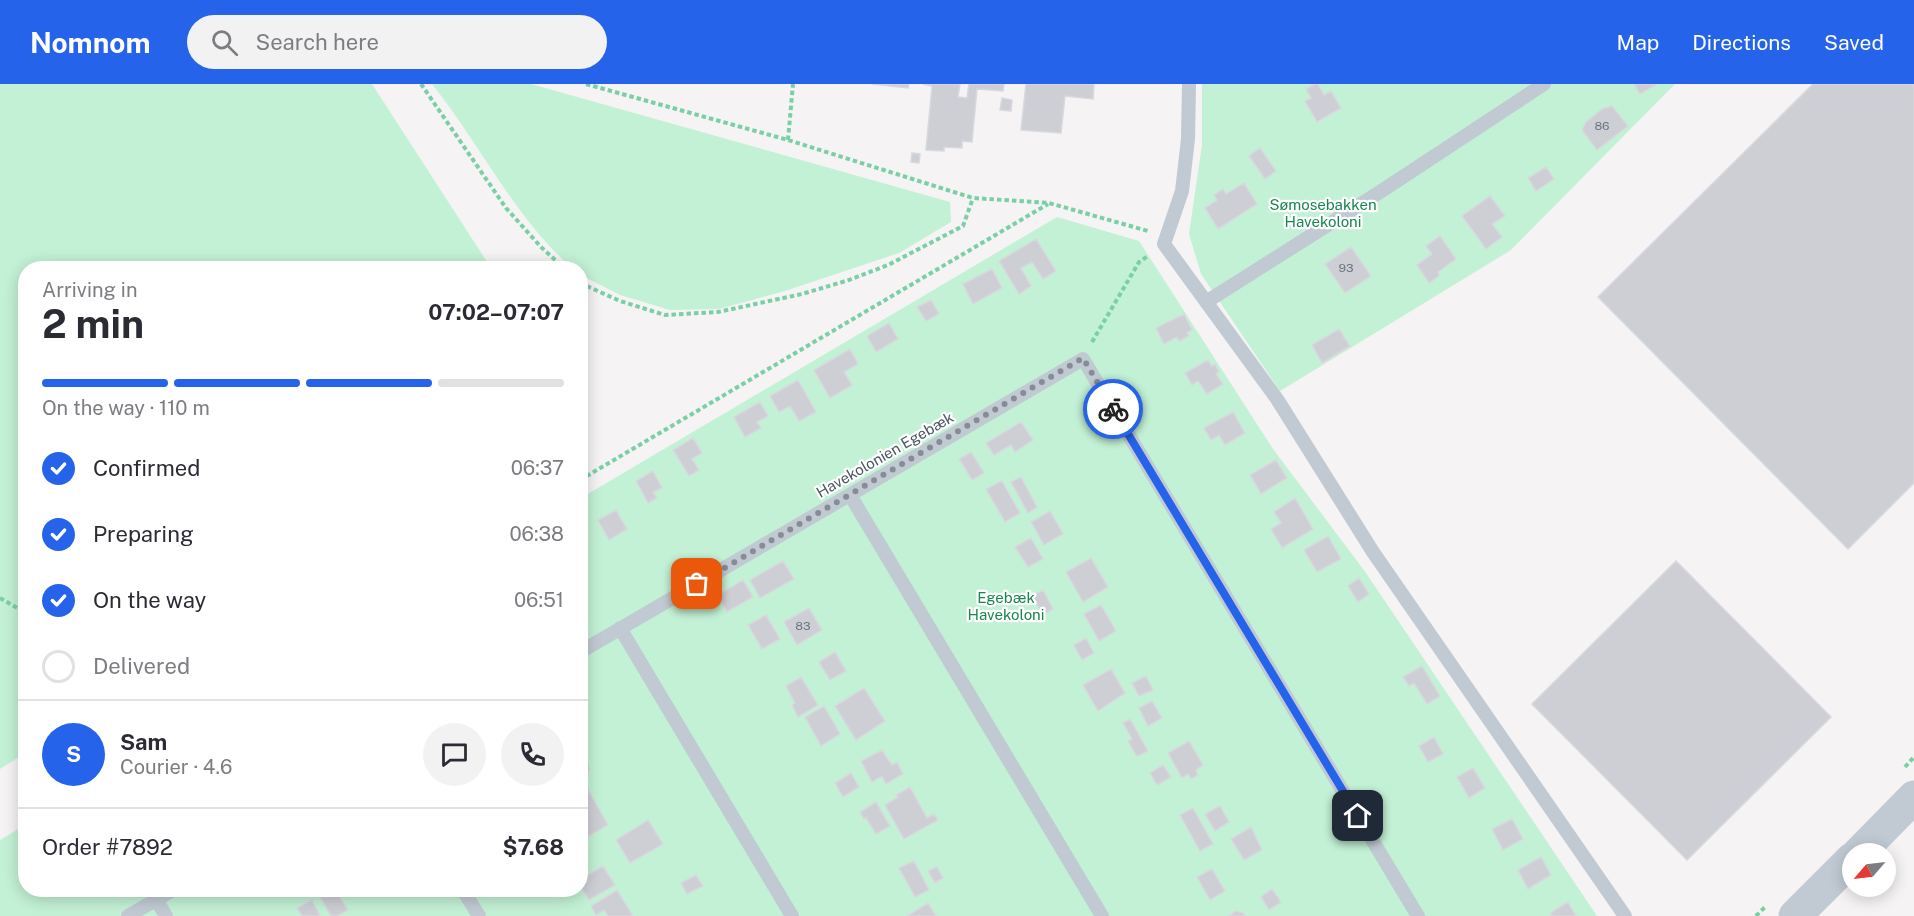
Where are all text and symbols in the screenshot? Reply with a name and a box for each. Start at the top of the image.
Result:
search box [187,15,607,69]
text: Nomnom [30,26,151,59]
icon: search [208,26,241,59]
text: Search here [256,29,379,55]
text: Map [1617,30,1659,55]
text: Directions [1692,30,1791,55]
text: Saved [1824,30,1884,55]
house number: 86 [1594,119,1610,133]
park label: Sømosebakken Havekoloni [1269,196,1377,230]
house number: 93 [1339,261,1353,275]
text: Arriving in [42,278,137,302]
text: 07:02–07:07 [428,299,564,325]
text: 2 min [42,301,144,347]
courier [1083,379,1143,439]
icon: bike [1097,393,1130,426]
text: On the way · 110 m [42,396,210,420]
street label: Havekolonien Egebæk [813,408,956,501]
icon: check [42,452,75,485]
text: Confirmed [93,455,200,481]
text: 06:37 [511,456,564,480]
icon: check [42,518,75,551]
text: Preparing [93,521,194,547]
text: 06:38 [510,522,564,546]
pin [671,558,722,609]
icon: bag [680,567,713,600]
icon: check [42,584,75,617]
text: On the way [93,587,206,613]
text: 06:51 [514,588,564,612]
park label: Egebæk Havekoloni [968,589,1044,623]
house number: 83 [795,619,811,633]
text: Delivered [93,653,190,679]
button: chat [423,723,486,786]
button: phone [501,723,564,786]
text: Sam [120,729,167,755]
text: S [66,741,81,767]
text: Courier · 4.6 [120,755,232,779]
pin [1332,790,1383,841]
icon: home [1341,799,1374,832]
text: Order #7892 [42,834,173,860]
text: $7.68 [503,834,564,860]
north arrow [1842,843,1896,897]
map controls [1842,843,1896,897]

